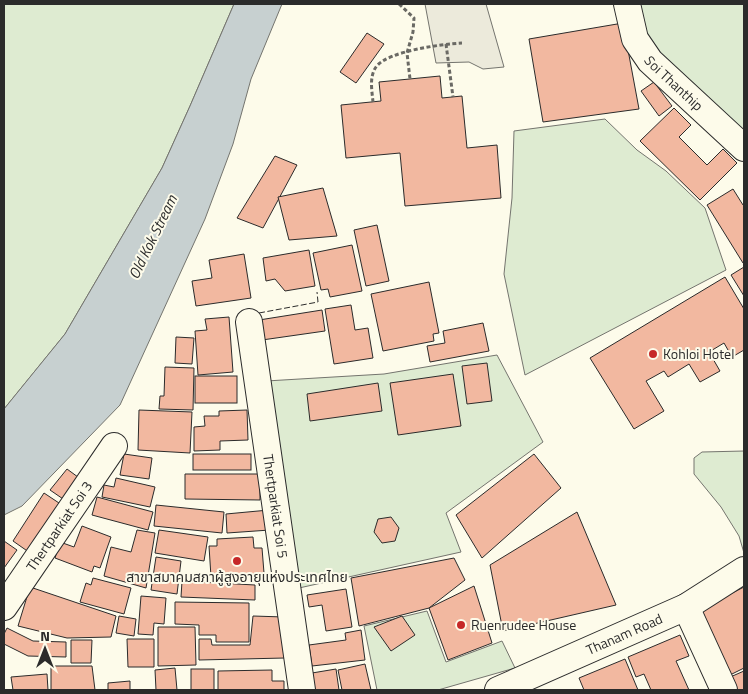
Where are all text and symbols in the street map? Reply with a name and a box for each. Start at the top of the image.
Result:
street label: Soi Thanthip [639,51,708,115]
water label: Old Kok Stream [122,190,183,283]
place label: Kohloi Hotel [663,343,734,364]
marker: Kohloi Hotel [647,348,659,360]
street label: Thertparkiat Soi 5 [258,453,294,560]
street label: Thertparkiat Soi 3 [21,477,97,575]
marker: สาขาสมาคมสภาผู้สูงอายุแห่งประเทศไทย [231,555,243,567]
place label: สาขาสมาคมสภาผู้สูงอายุแห่งประเทศไทย [126,566,348,587]
street label: Thanam Road [582,608,666,660]
place label: Ruenrudee House [471,614,576,635]
marker: Ruenrudee House [455,619,467,631]
north arrow [20,624,70,674]
text: N [40,625,50,646]

